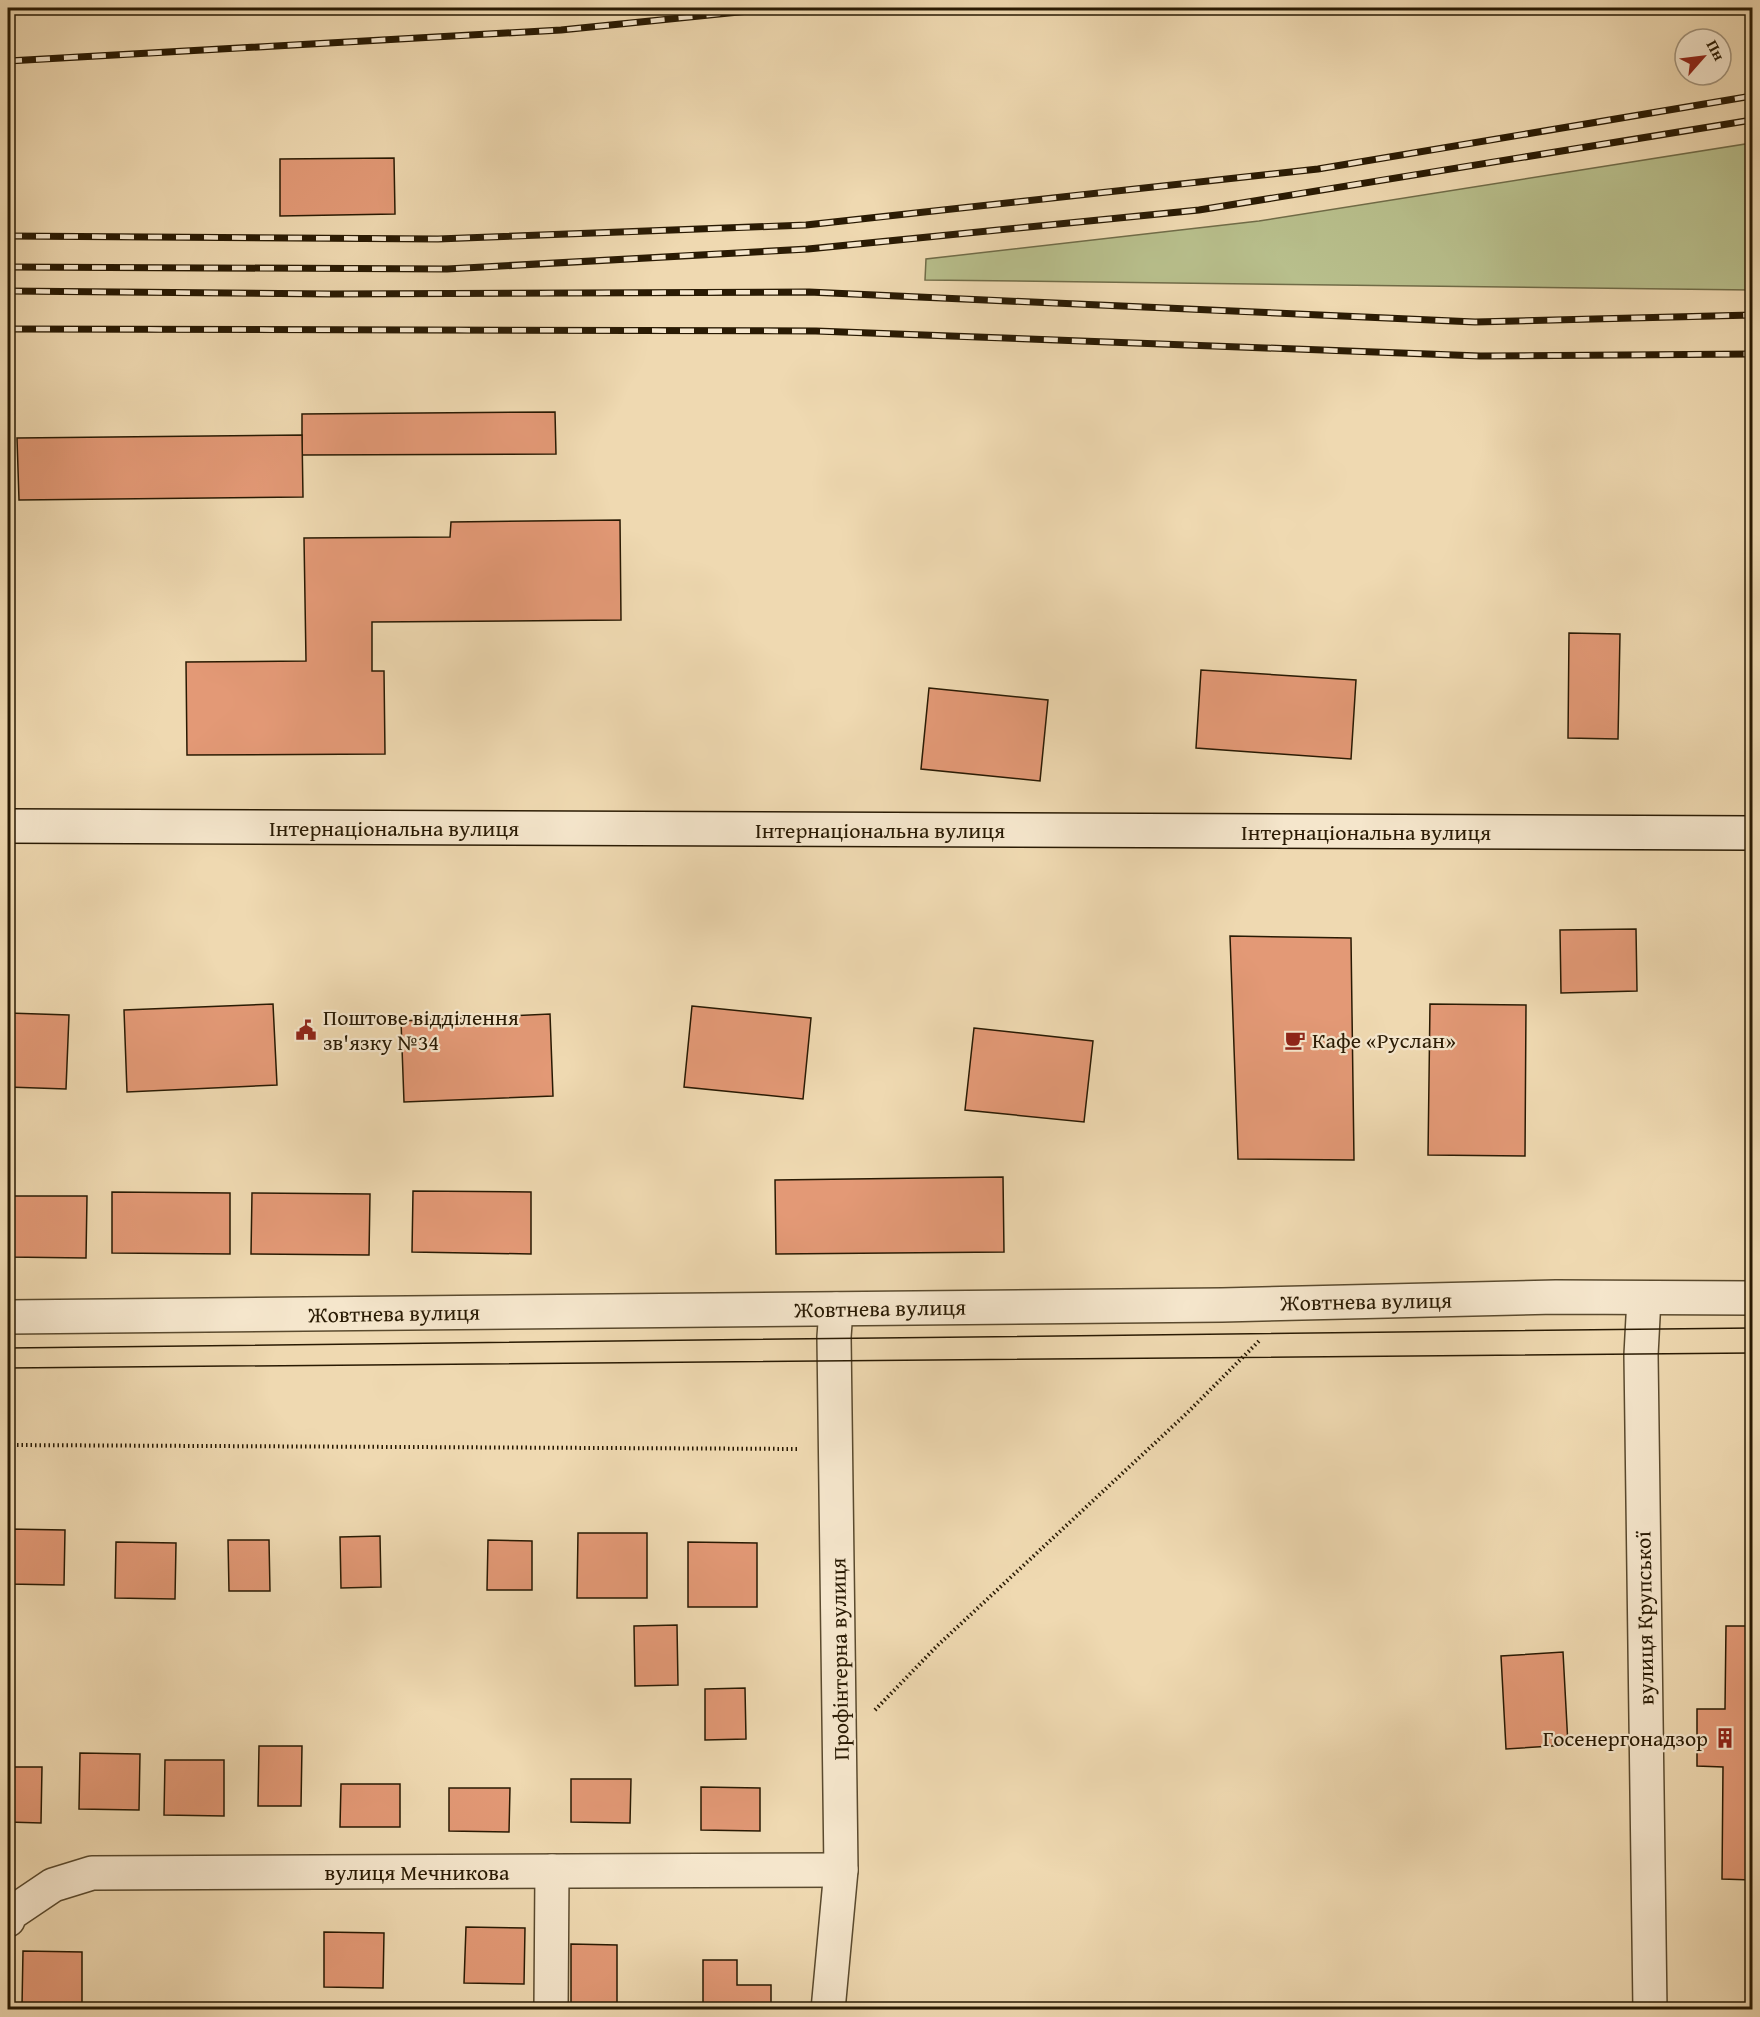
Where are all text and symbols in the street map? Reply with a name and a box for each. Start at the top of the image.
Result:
north arrow [1673,27,1733,87]
text: Пн [1701,35,1732,65]
street label: Інтернаціональна вулиця [269,812,519,844]
street label: Інтернаціональна вулиця [755,814,1005,846]
street label: Інтернаціональна вулиця [1241,816,1491,848]
place label: Поштове відділення зв'язку №34 [323,1001,519,1058]
public building icon: Поштове відділення зв'язку №34 [294,1018,318,1042]
place label: Кафе «Руслан» [1312,1024,1456,1056]
cafe icon: Кафе «Руслан» [1283,1028,1307,1052]
street label: Жовтнева вулиця [1279,1284,1452,1319]
street label: Жовтнева вулиця [793,1291,966,1326]
street label: Жовтнева вулиця [307,1296,480,1331]
street label: вулиця Крупської [1626,1530,1662,1705]
street label: Профінтерна вулиця [821,1557,857,1761]
place label: Госенергонадзор [1543,1722,1708,1754]
building icon: Госенергонадзор [1713,1726,1737,1750]
street label: вулиця Мечникова [325,1856,510,1888]

